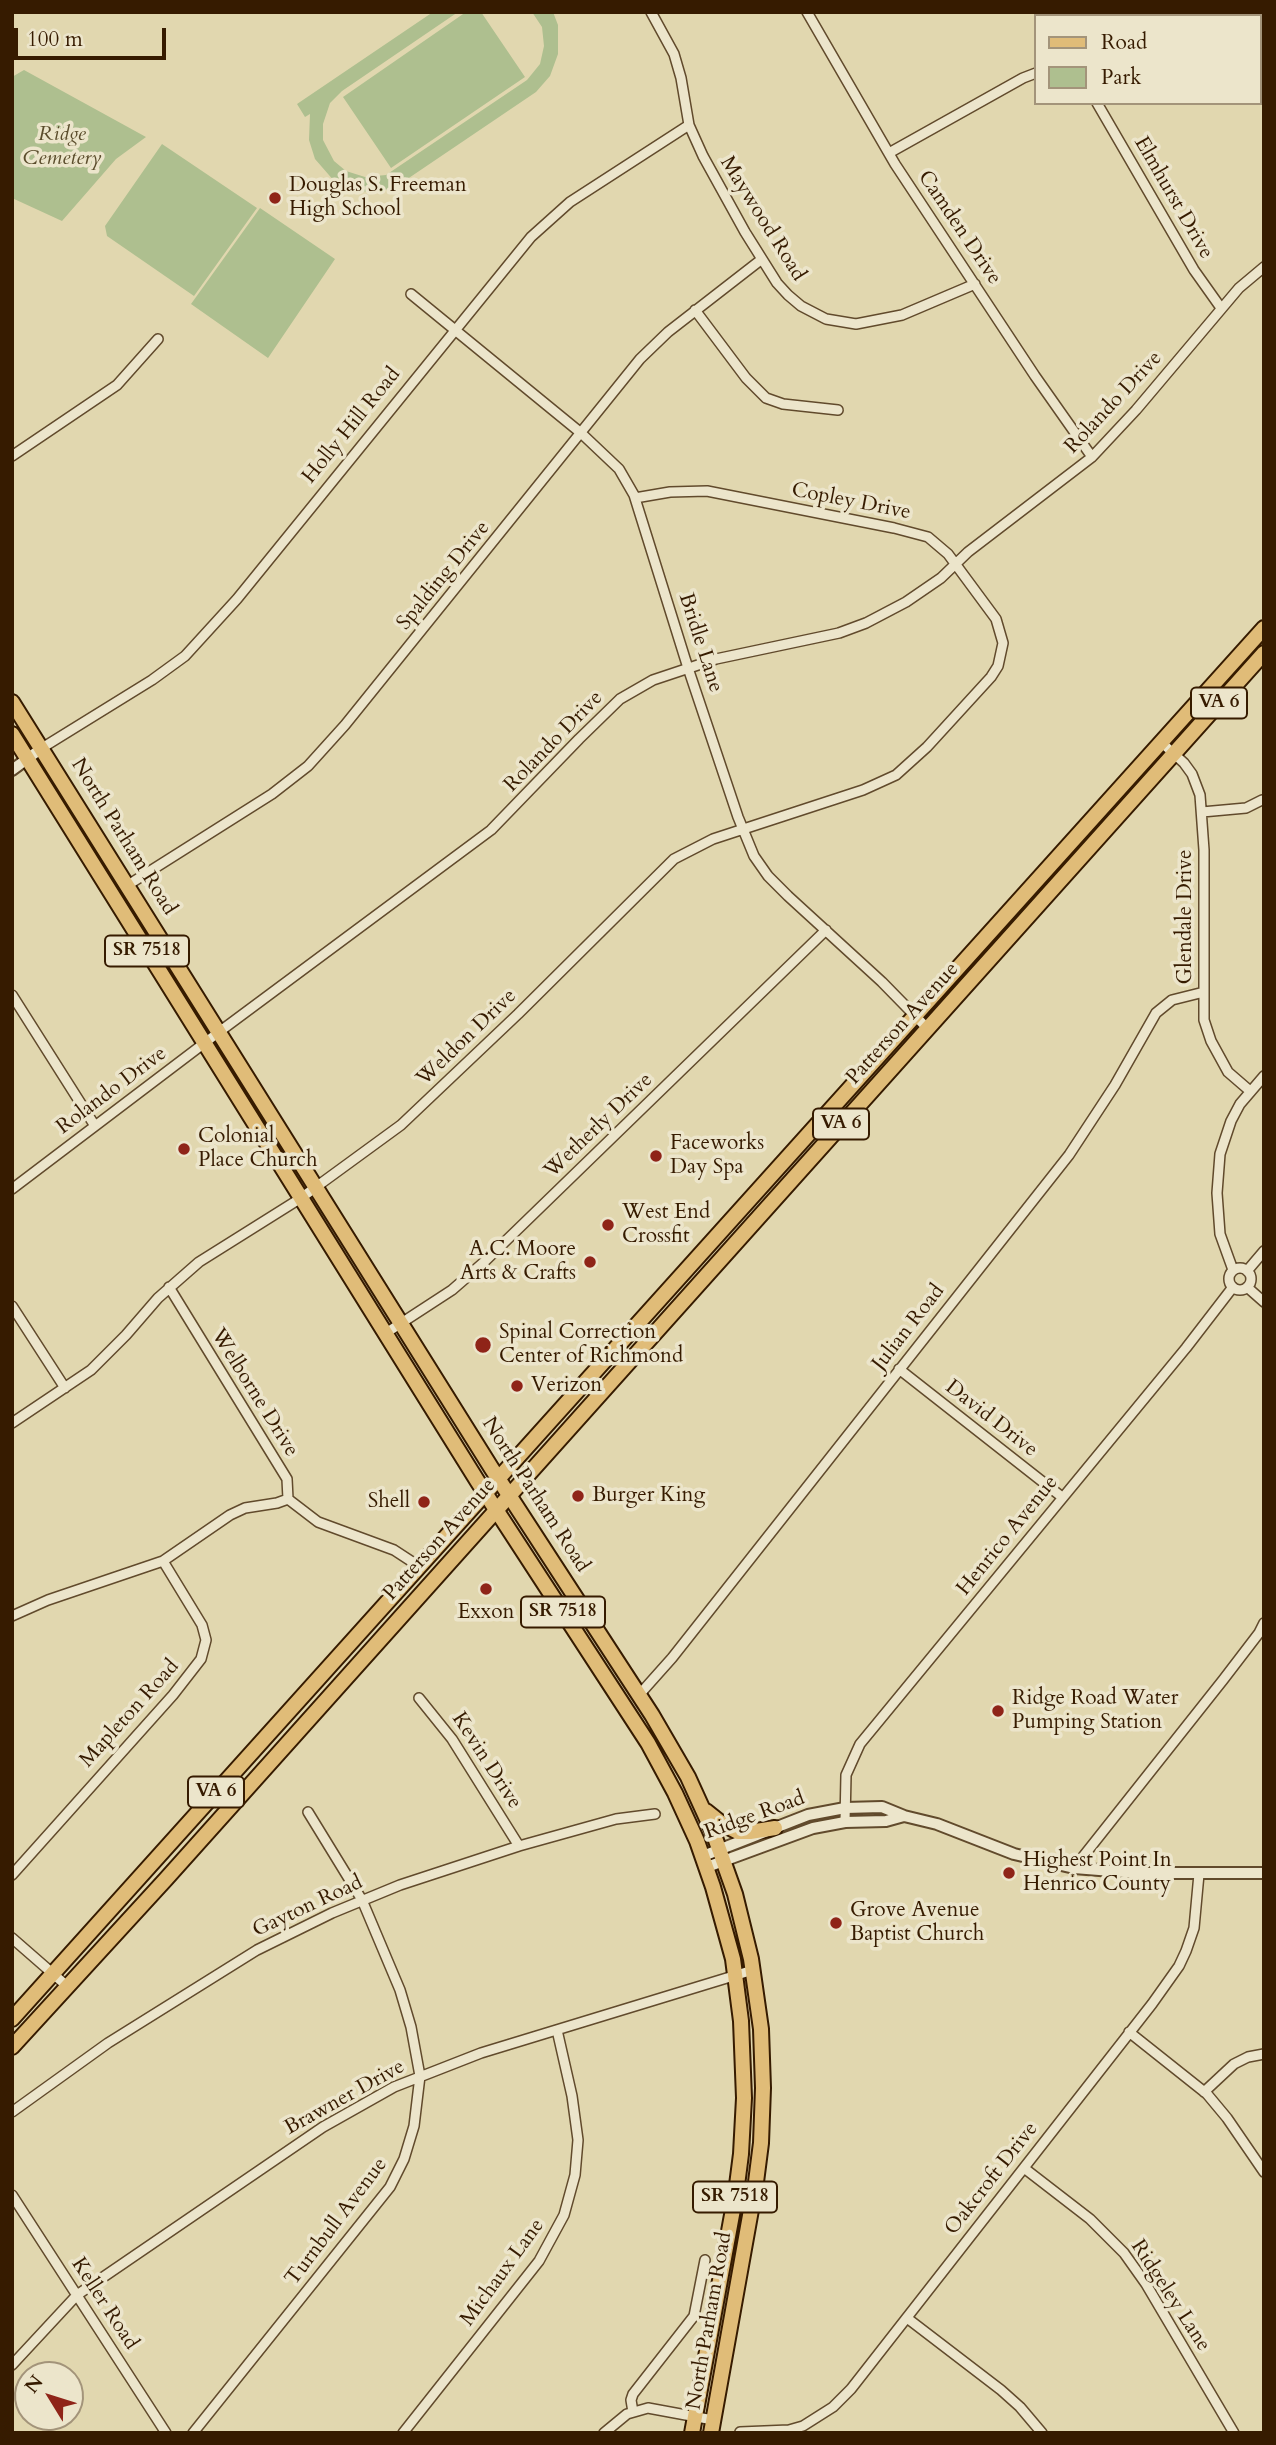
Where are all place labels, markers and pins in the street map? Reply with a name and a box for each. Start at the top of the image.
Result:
place label: Douglas S. Freeman High School [289,173,467,223]
marker: Douglas S. Freeman High School [267,190,283,206]
place label: Colonial Place Church [198,1124,317,1174]
place label: Faceworks Day Spa [670,1131,764,1181]
marker: Colonial Place Church [176,1141,192,1157]
marker: Faceworks Day Spa [648,1148,664,1164]
place label: West End Crossfit [622,1200,710,1250]
marker: West End Crossfit [600,1217,616,1233]
place label: A.C. Moore Arts & Crafts [460,1237,576,1287]
marker: A.C. Moore Arts & Crafts [582,1254,598,1270]
place label: Spinal Correction Center of Richmond [499,1320,683,1370]
marker: Spinal Correction Center of Richmond [473,1335,493,1355]
place label: Verizon [531,1373,602,1399]
marker: Verizon [509,1378,525,1394]
place label: Burger King [592,1483,705,1509]
marker: Burger King [570,1488,586,1504]
place label: Shell [368,1489,410,1515]
marker: Shell [416,1494,432,1510]
marker: Exxon [478,1581,494,1597]
place label: Exxon [457,1600,515,1626]
place label: Ridge Road Water Pumping Station [1012,1686,1178,1736]
marker: Ridge Road Water Pumping Station [990,1703,1006,1719]
place label: Highest Point In Henrico County [1023,1848,1172,1898]
marker: Highest Point In Henrico County [1001,1865,1017,1881]
place label: Grove Avenue Baptist Church [850,1898,984,1948]
marker: Grove Avenue Baptist Church [828,1915,844,1931]

